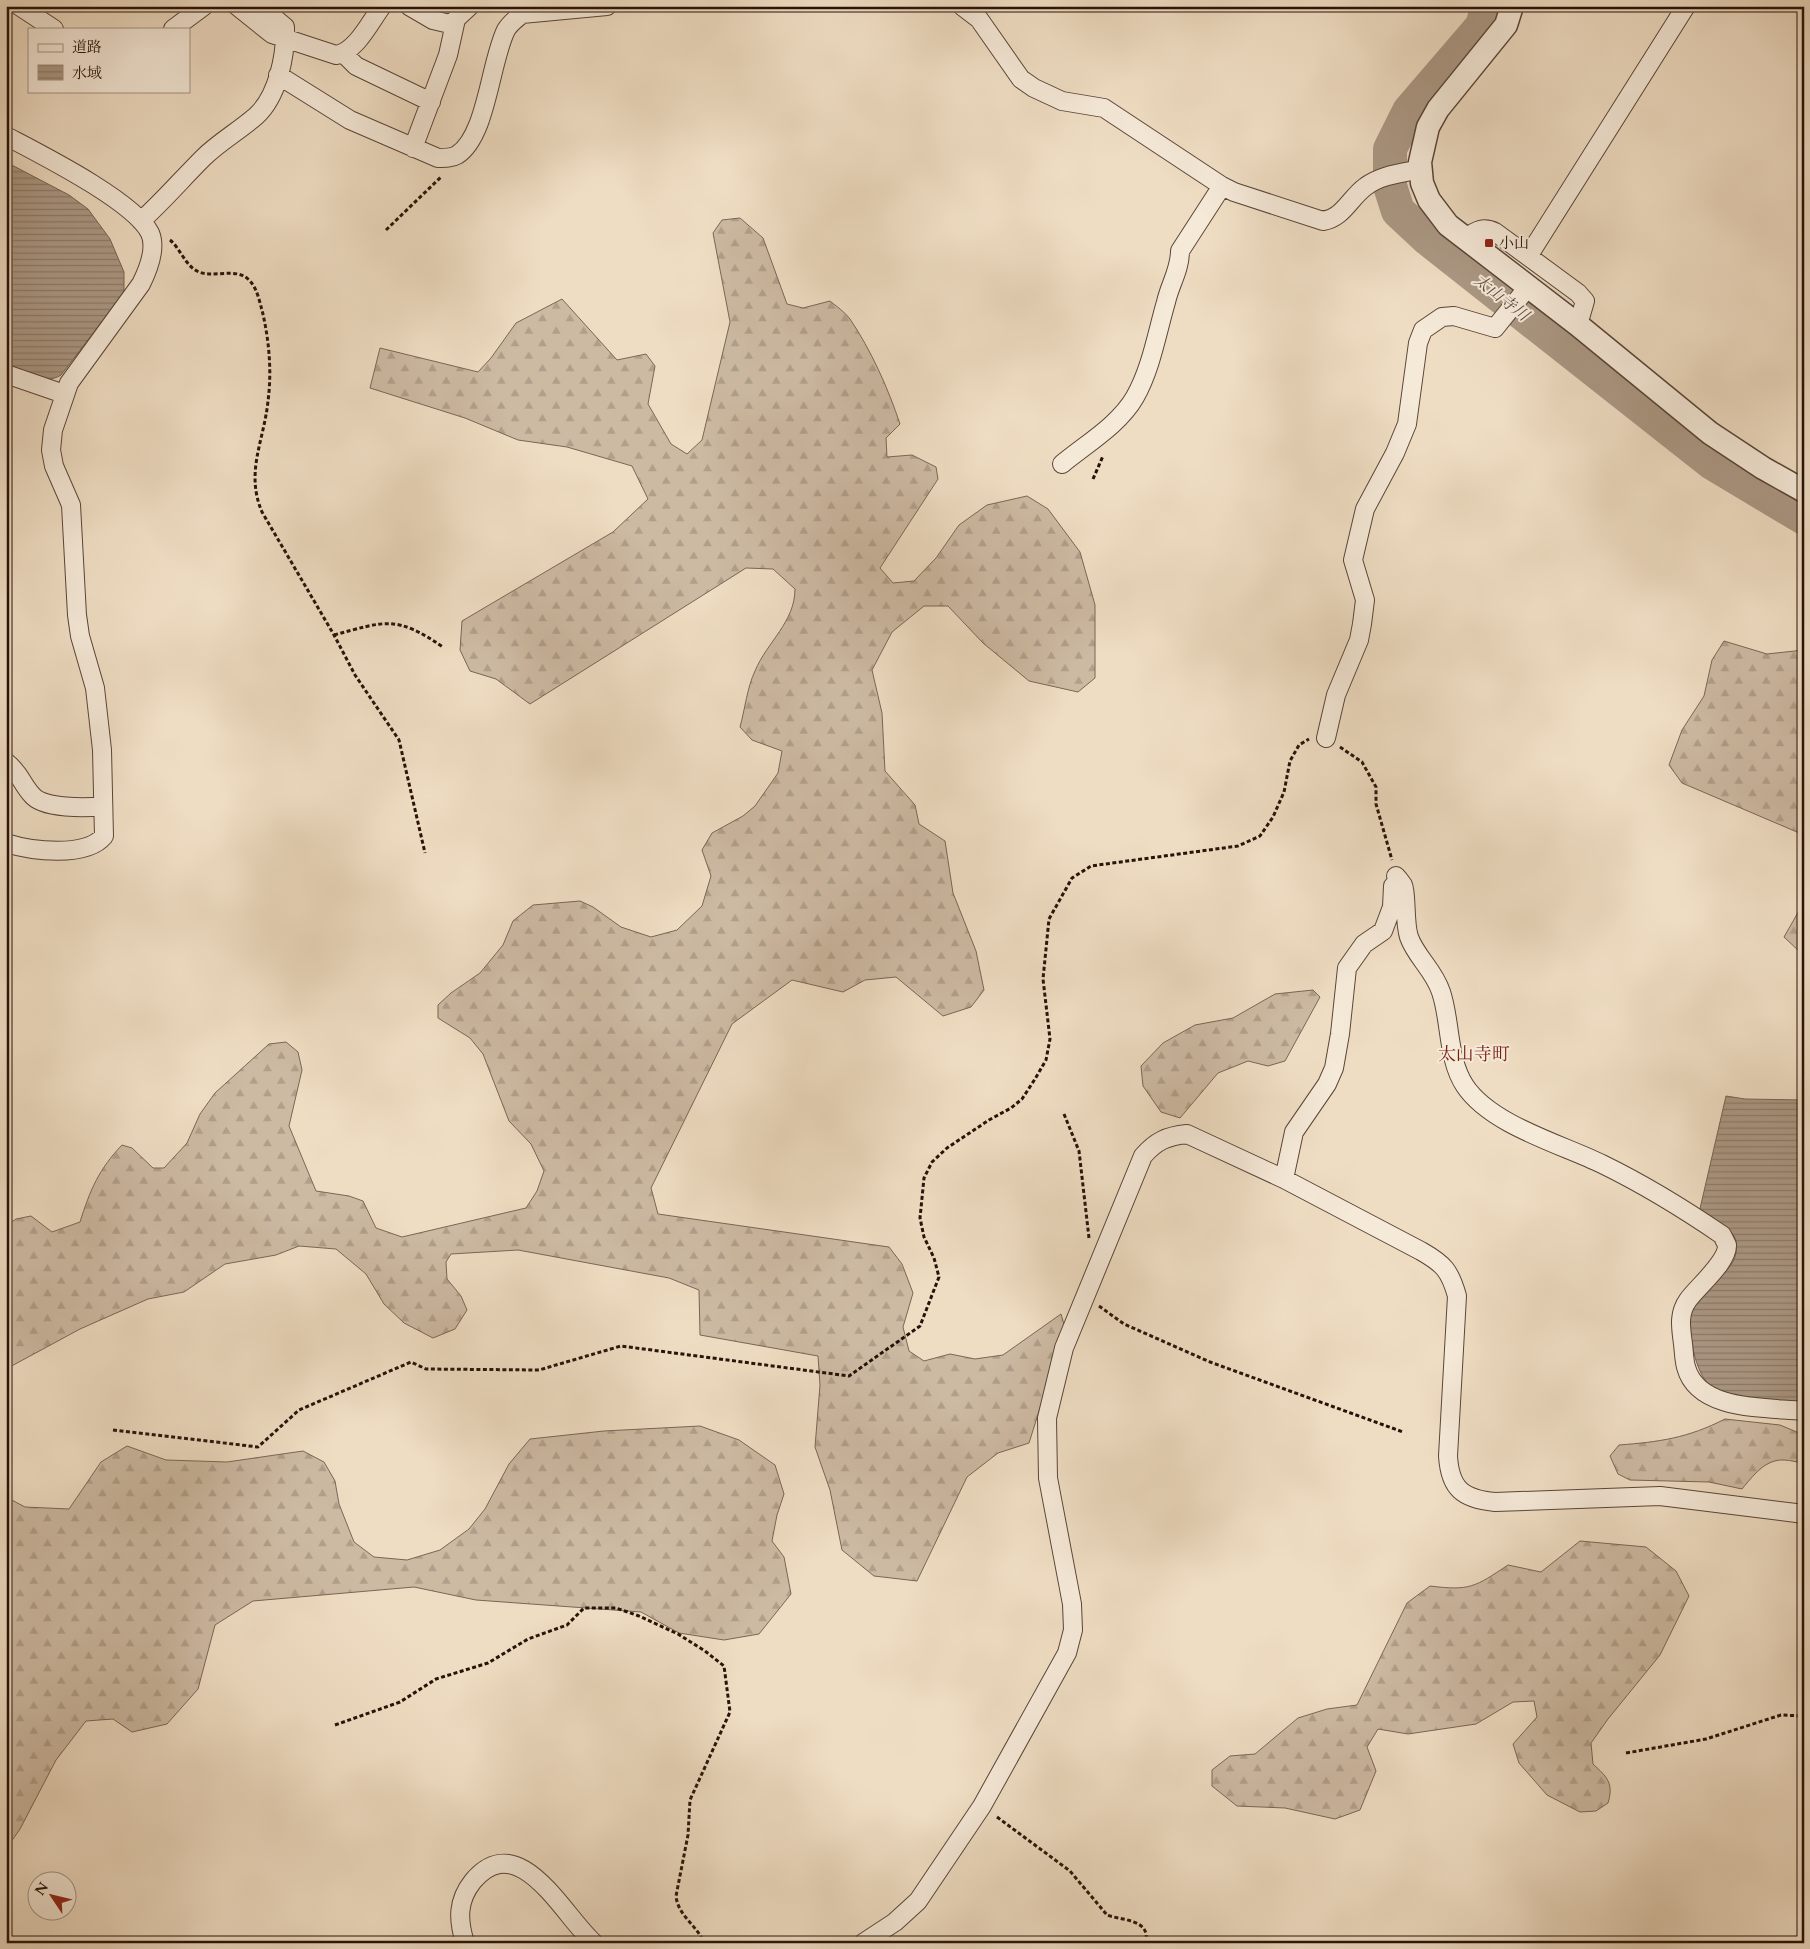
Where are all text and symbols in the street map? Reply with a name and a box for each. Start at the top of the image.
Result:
legend [28,28,190,92]
text: 道路 [72,37,102,57]
text: 水域 [72,63,102,83]
place label: 小山 [1499,233,1529,253]
marker: 小山 [1483,237,1495,249]
water label: 太山寺川 [1469,269,1535,327]
district label: 太山寺町 [1438,1042,1510,1067]
north arrow [28,1872,78,1922]
text: N [30,1878,53,1899]

